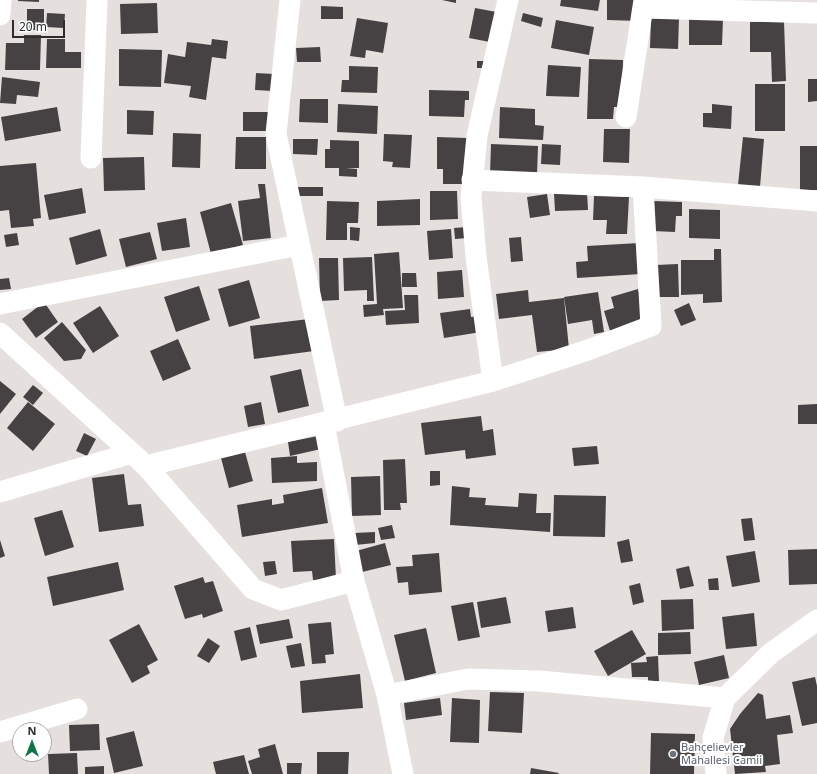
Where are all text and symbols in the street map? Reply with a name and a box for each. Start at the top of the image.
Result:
scale bar [14,12,67,38]
text: 20 m [19,18,47,35]
north arrow [12,722,52,762]
text: N [28,723,36,738]
place label: Bahçelievler Mahallesi Camii [681,741,762,767]
marker: Bahçelievler Mahallesi Camii [668,749,678,759]

